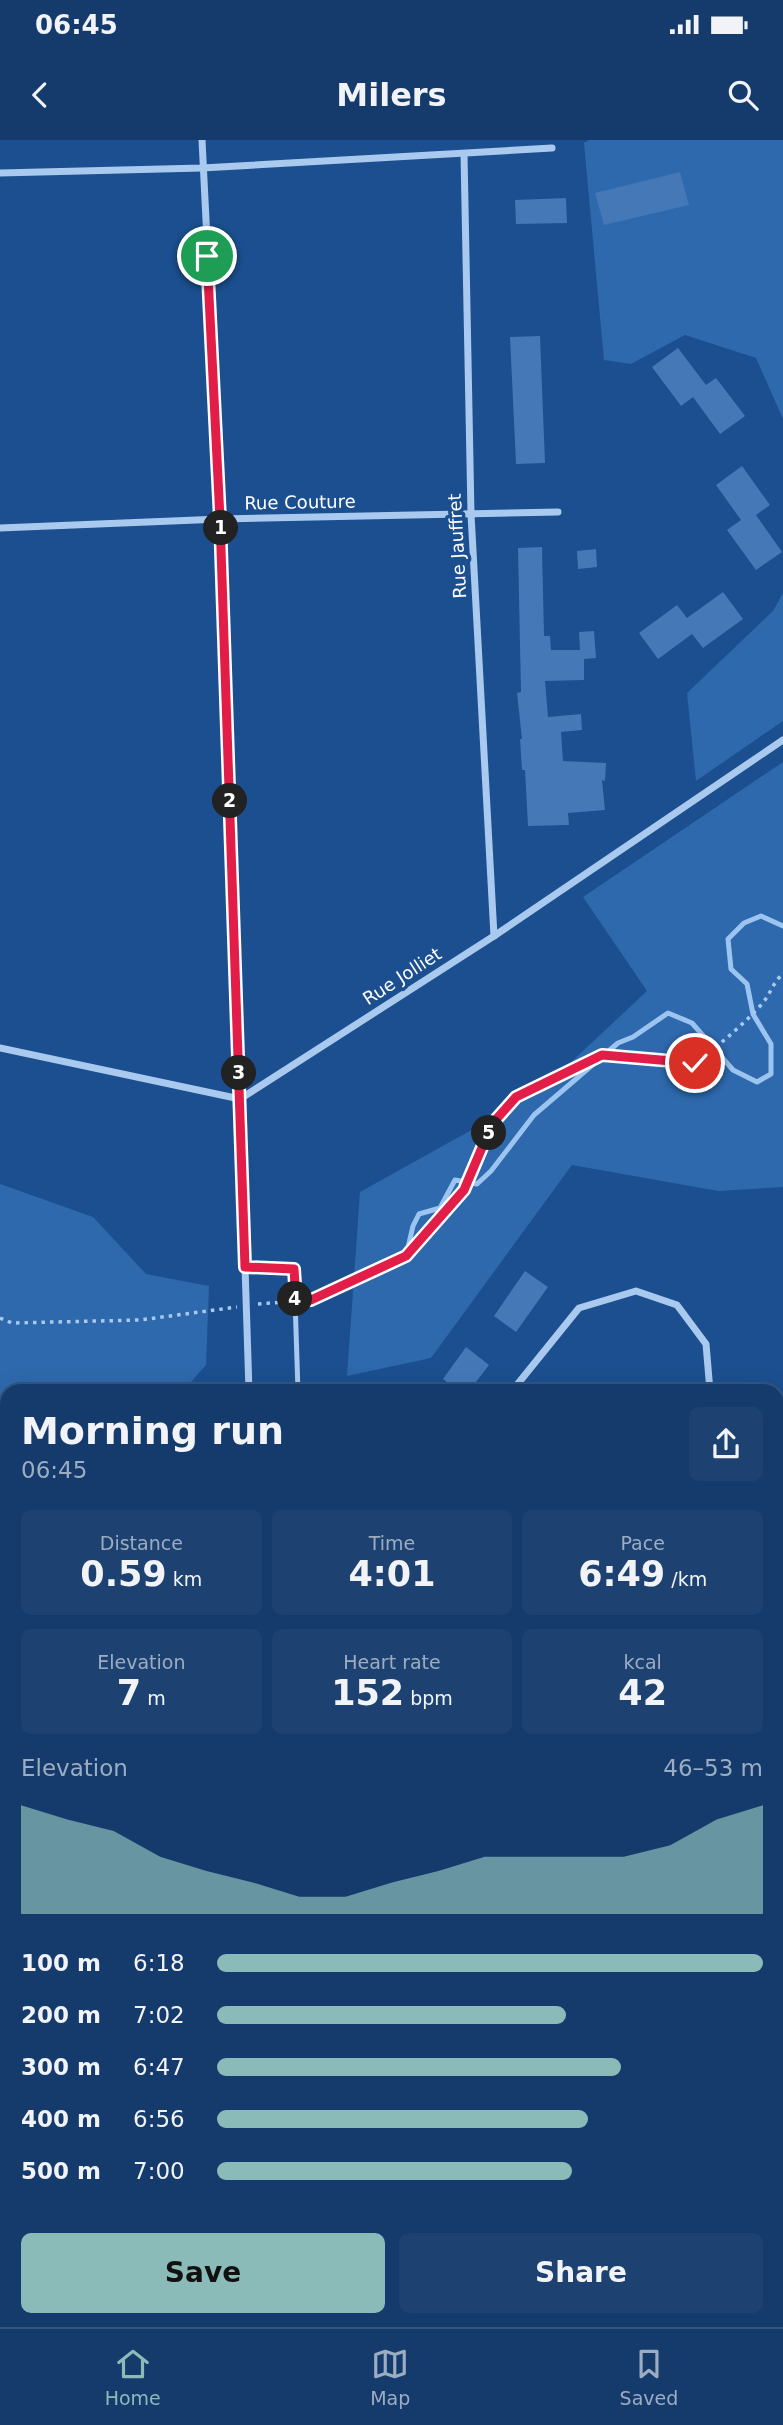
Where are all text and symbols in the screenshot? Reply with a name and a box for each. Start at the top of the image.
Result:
text: 06:45 [35,10,118,40]
icon: back [21,76,59,114]
text: Milers [336,76,447,114]
icon: search [724,76,762,114]
pin [177,226,237,286]
icon: arrive [188,237,226,275]
street label: Rue Couture [244,491,356,513]
street label: Rue Jauffret [444,493,470,599]
pin: 1 [204,510,238,546]
text: 1 [214,516,227,538]
pin: 2 [212,784,247,818]
text: 2 [223,789,236,811]
street label: Rue Jolliet [359,943,445,1009]
pin [665,1033,725,1093]
icon: check [676,1044,714,1082]
pin: 3 [222,1056,256,1090]
text: 3 [232,1061,245,1083]
pin: 5 [472,1116,506,1150]
text: 5 [482,1121,495,1143]
pin: 4 [278,1282,312,1316]
text: 4 [288,1287,301,1309]
button: share [689,1407,763,1481]
text: Morning run [21,1409,284,1453]
text: 06:45 [21,1457,87,1483]
text: Distance [100,1532,183,1554]
text: Time [369,1532,415,1554]
text: Pace [620,1532,665,1554]
text: 0.59 [80,1554,167,1594]
text: 4:01 [348,1554,436,1594]
text: 6:49 [578,1554,665,1594]
text: km [167,1568,202,1590]
text: /km [665,1568,707,1590]
text: Elevation [97,1651,185,1673]
text: Heart rate [343,1651,441,1673]
text: kcal [623,1651,662,1673]
text: 7 [117,1673,141,1713]
text: 152 [331,1673,404,1713]
text: 42 [618,1673,667,1713]
text: m [141,1687,166,1709]
text: bpm [404,1687,453,1709]
text: Elevation [21,1755,128,1781]
text: 46–53 m [663,1755,763,1781]
text: 100 m [21,1950,101,1976]
text: 6:18 [133,1950,185,1976]
text: 200 m [21,2002,101,2028]
text: 7:02 [133,2002,185,2028]
text: 300 m [21,2054,101,2080]
text: 6:47 [133,2054,185,2080]
text: 400 m [21,2106,101,2132]
text: 6:56 [133,2106,185,2132]
text: 500 m [21,2158,101,2184]
text: 7:00 [133,2158,185,2184]
button: Save [21,2233,385,2313]
button: Share [399,2233,763,2313]
tab: Home [105,2345,161,2409]
tab: Map [370,2345,410,2409]
tab: Saved [620,2345,678,2409]

